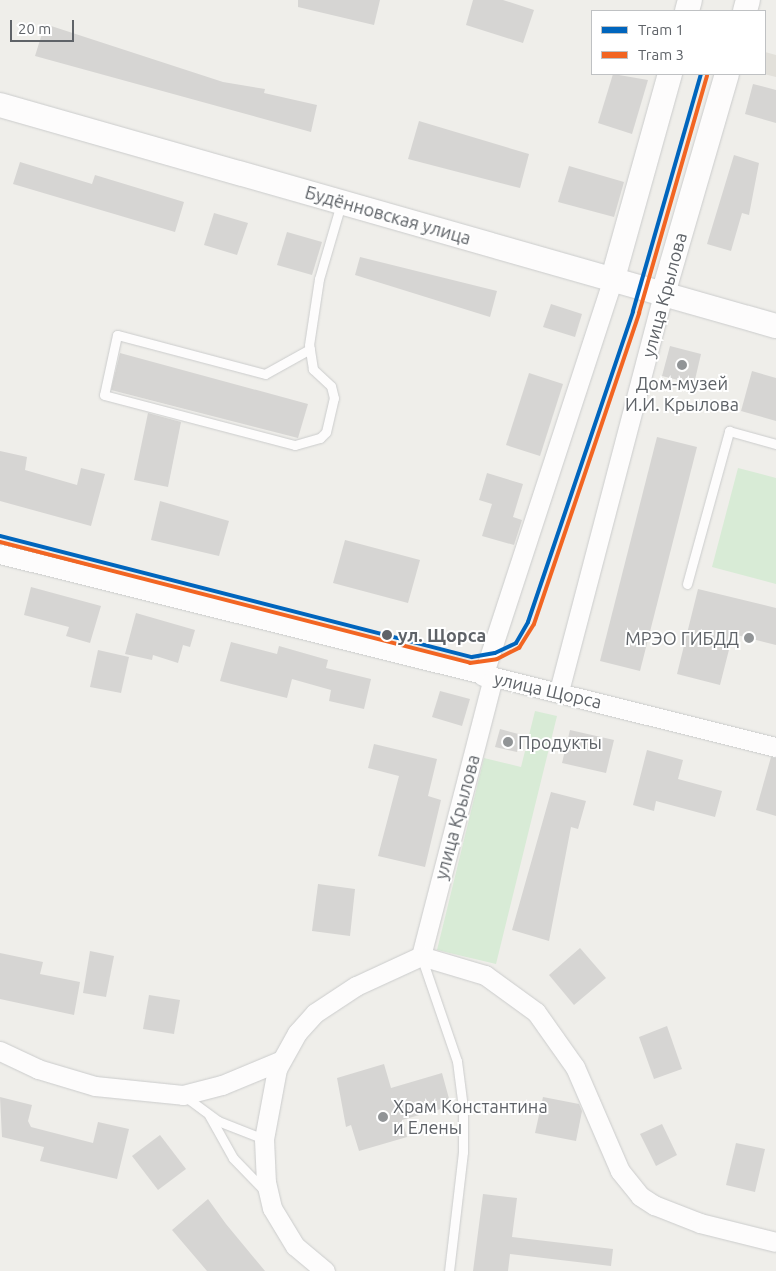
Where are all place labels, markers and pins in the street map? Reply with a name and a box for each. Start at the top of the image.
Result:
marker: Дом-музей И.И. Крылова [676,359,688,371]
place label: Дом-музей И.И. Крылова [625,373,739,416]
place label: ул. Щорса [398,624,486,646]
place label: МРЭО ГИБДД [625,627,739,649]
marker: ул. Щорса [380,628,394,642]
marker: МРЭО ГИБДД [743,632,755,644]
place label: Продукты [518,731,602,753]
marker: Продукты [502,736,514,748]
place label: Храм Константина и Елены [393,1096,548,1138]
marker: Храм Константина и Елены [377,1111,389,1123]

